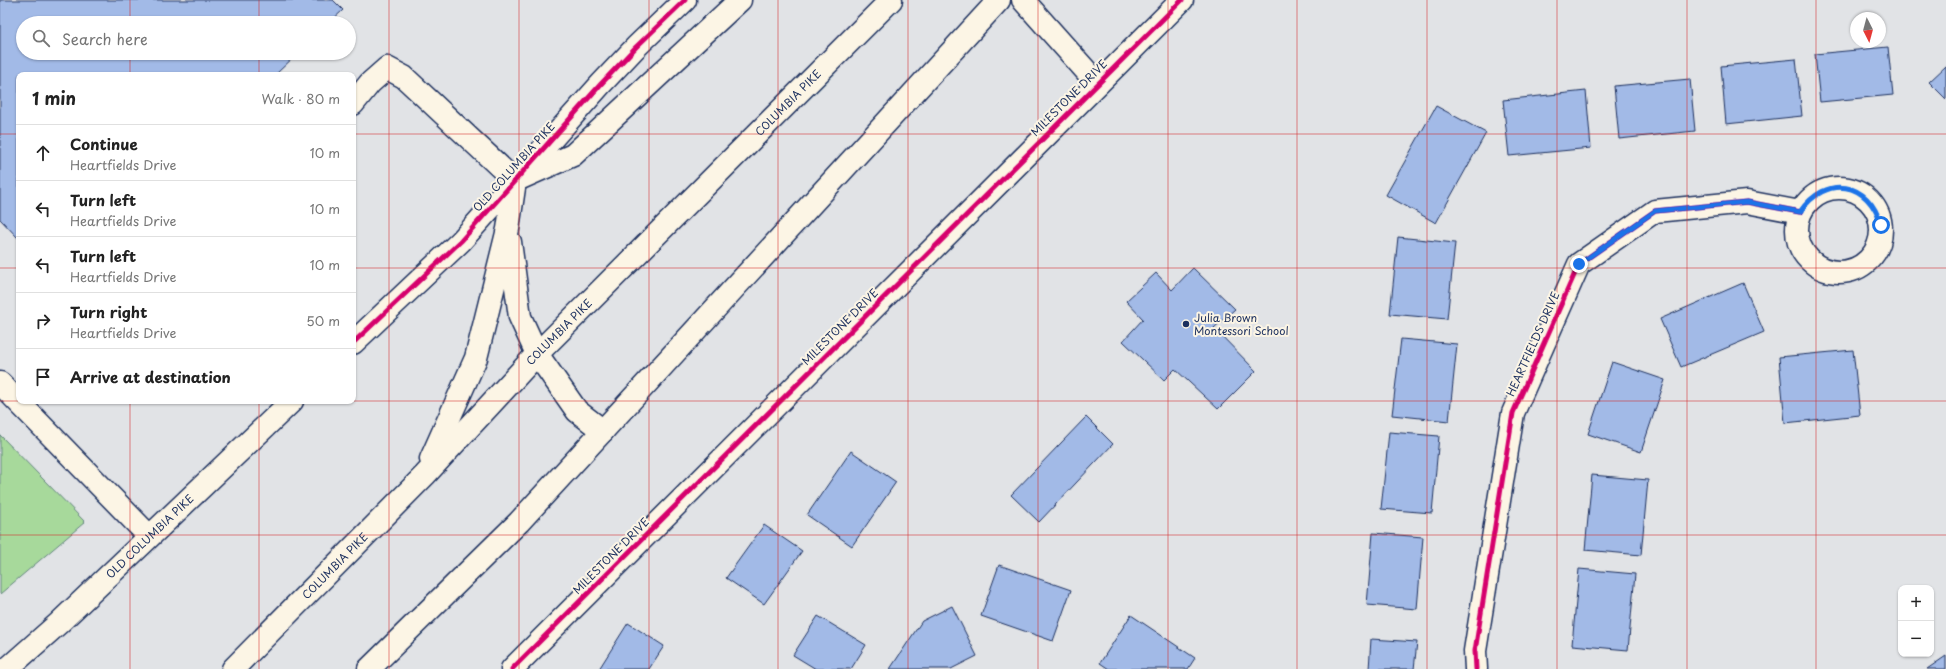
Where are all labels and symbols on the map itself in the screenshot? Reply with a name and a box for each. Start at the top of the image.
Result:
north arrow [1850,12,1886,48]
street label: MILESTONE DRIVE [1027,55,1111,140]
street label: COLUMBIA PIKE [751,65,825,140]
street label: OLD COLUMBIA PIKE [469,118,559,215]
route start [1872,216,1890,234]
route end [1570,255,1588,273]
street label: MILESTONE DRIVE [798,284,882,369]
street label: HEARTFIELDS DRIVE [1502,289,1563,399]
street label: COLUMBIA PIKE [522,294,596,369]
place label: Julia Brown Montessori School [1194,309,1289,339]
marker: Julia Brown Montessori School [1181,319,1191,329]
street label: OLD COLUMBIA PIKE [102,490,197,582]
street label: MILESTONE DRIVE [569,513,653,598]
street label: COLUMBIA PIKE [298,528,372,603]

